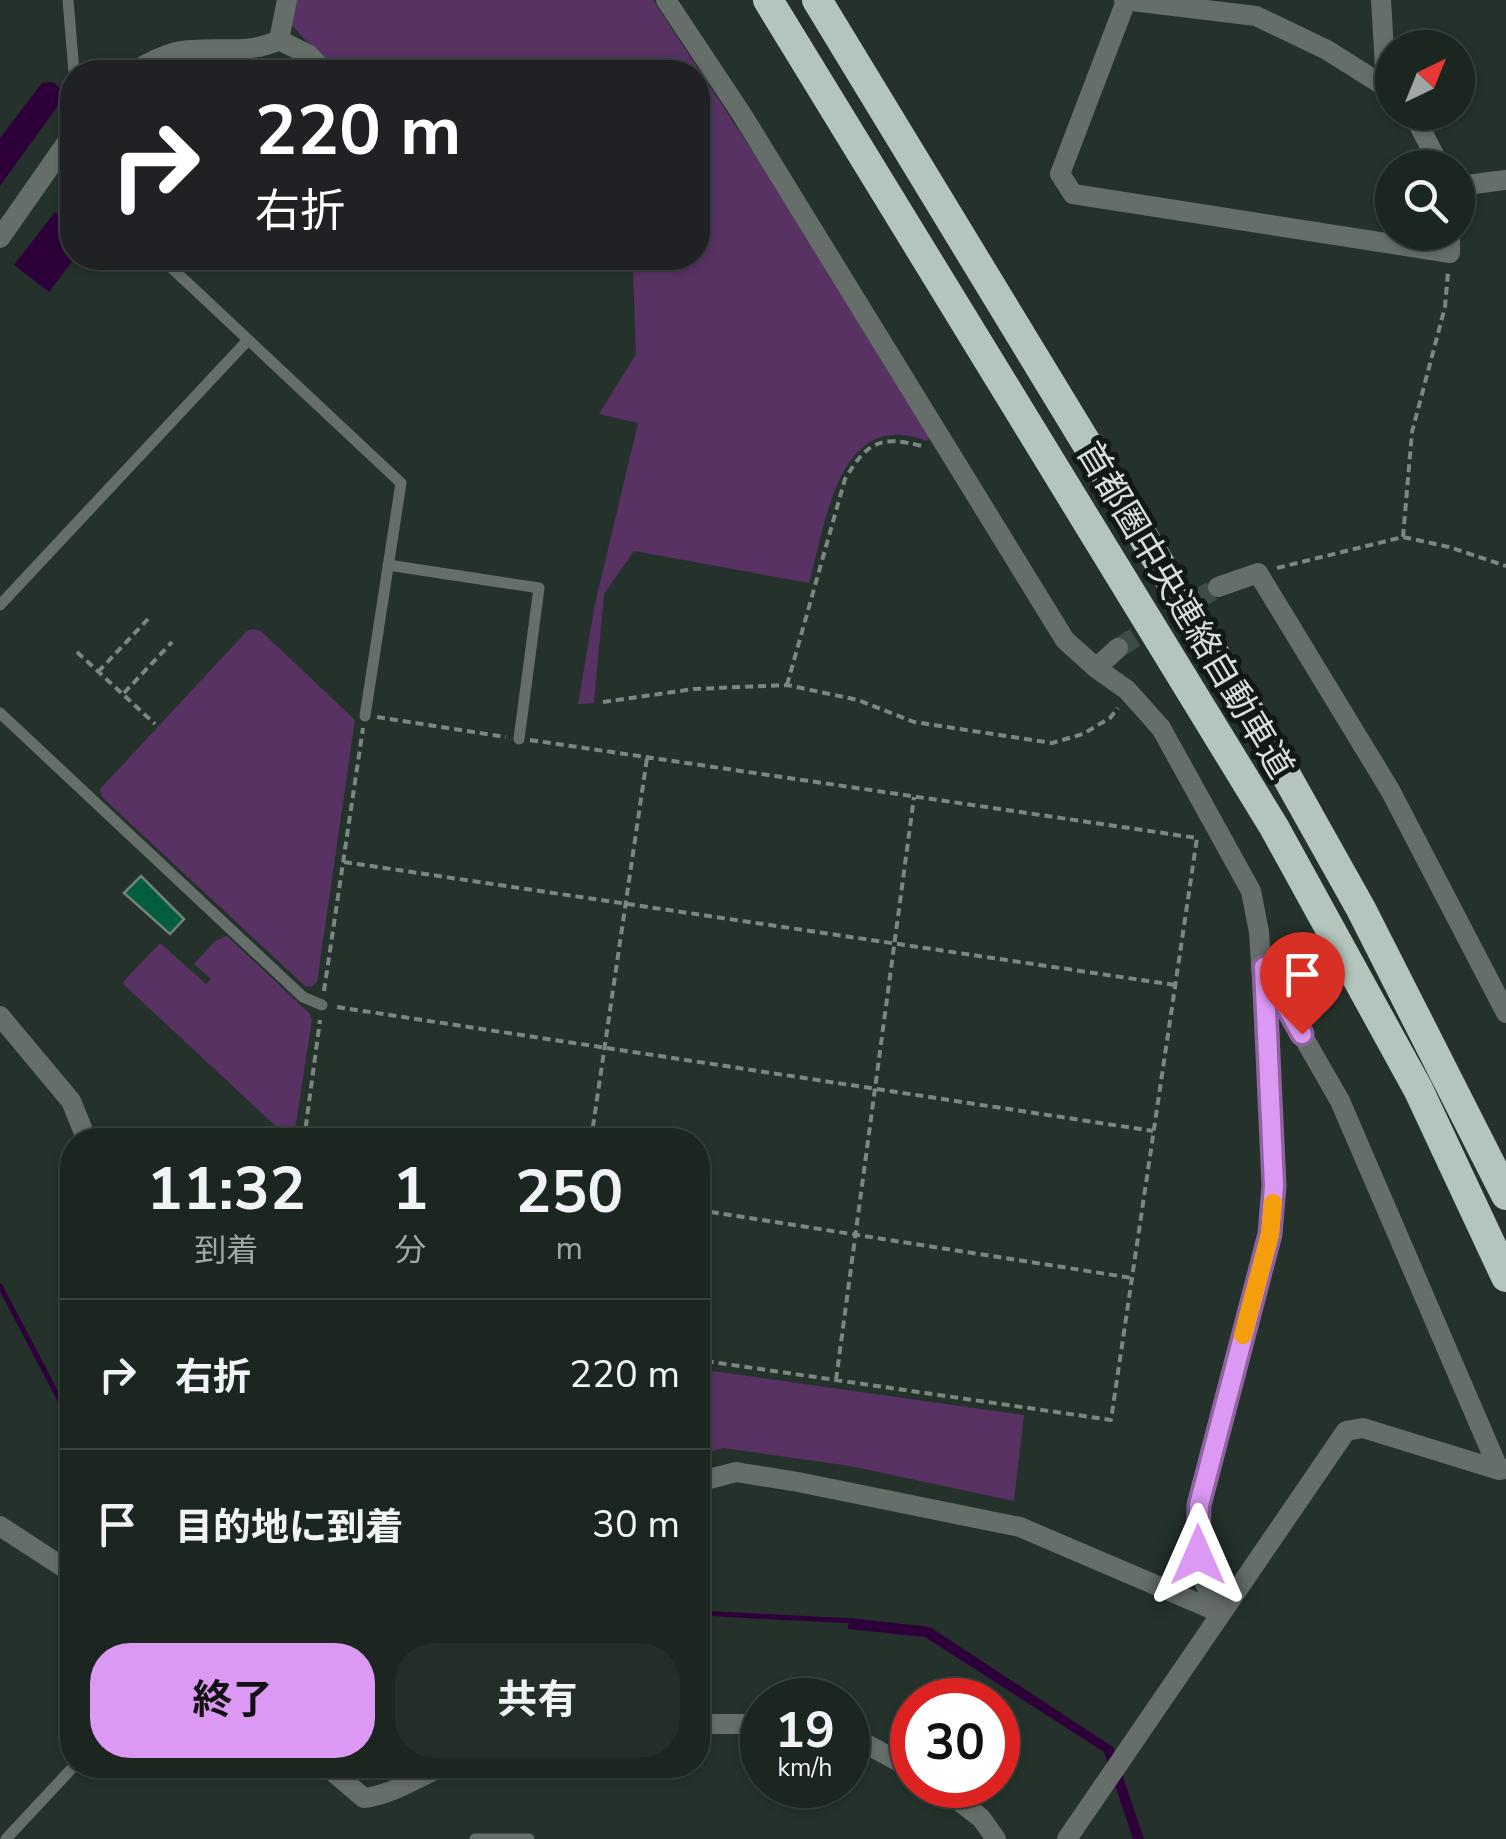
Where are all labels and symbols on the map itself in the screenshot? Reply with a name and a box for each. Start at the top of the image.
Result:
north arrow [1375,30,1475,130]
street label: 首都圏中央連絡自動車道 [1066,433,1304,787]
pin [1260,932,1345,1035]
position arrow [1146,1503,1250,1607]
speed limit sign: 30 [890,1678,1020,1808]

